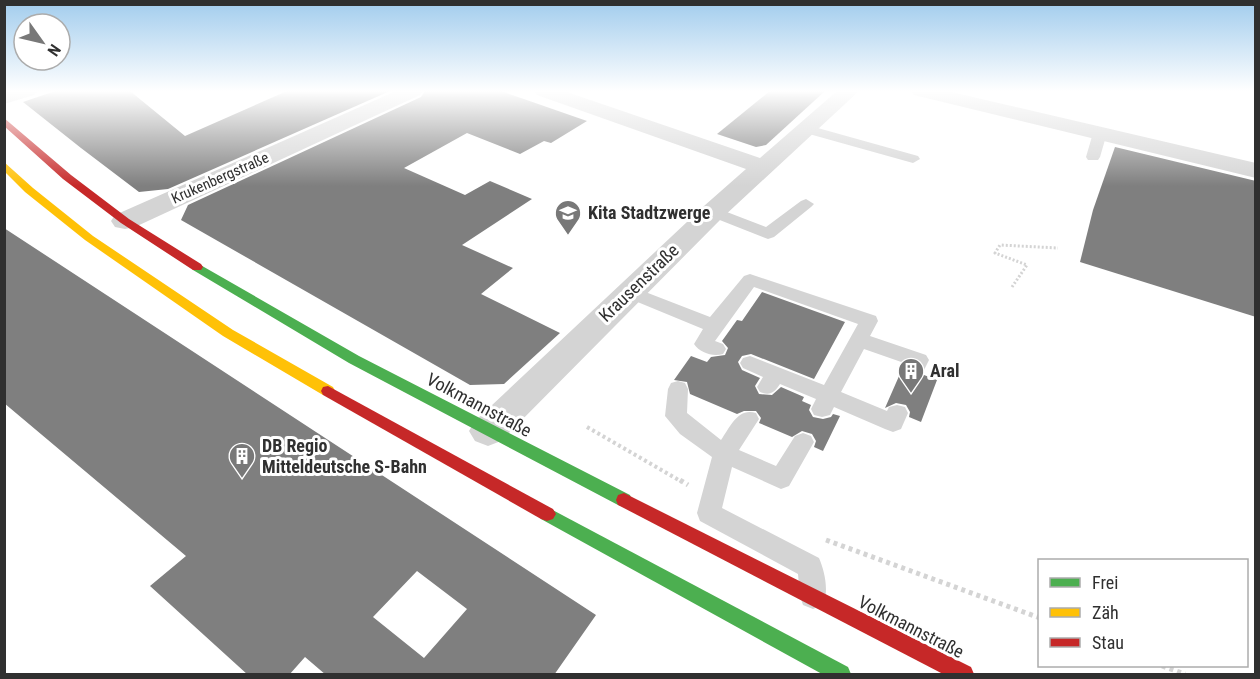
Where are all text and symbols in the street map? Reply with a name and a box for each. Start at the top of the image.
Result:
north arrow [12,12,72,72]
text: N [43,41,65,59]
street label: Krukenbergstraße [168,148,272,208]
school or university icon: Kita Stadtzwerge [553,198,583,236]
place label: Kita Stadtzwerge [588,202,711,223]
street label: Krausenstraße [594,239,683,326]
building icon: Aral [896,356,926,394]
place label: Aral [930,360,959,381]
street label: Volkmannstraße [423,368,535,441]
place label: DB Regio Mitteldeutsche S-Bahn [262,435,427,477]
building icon: DB Regio Mitteldeutsche S-Bahn [227,441,257,479]
legend [1038,559,1248,667]
text: Frei [1092,572,1118,593]
street label: Volkmannstraße [855,591,968,662]
text: Zäh [1092,602,1119,623]
text: Stau [1092,632,1124,653]

